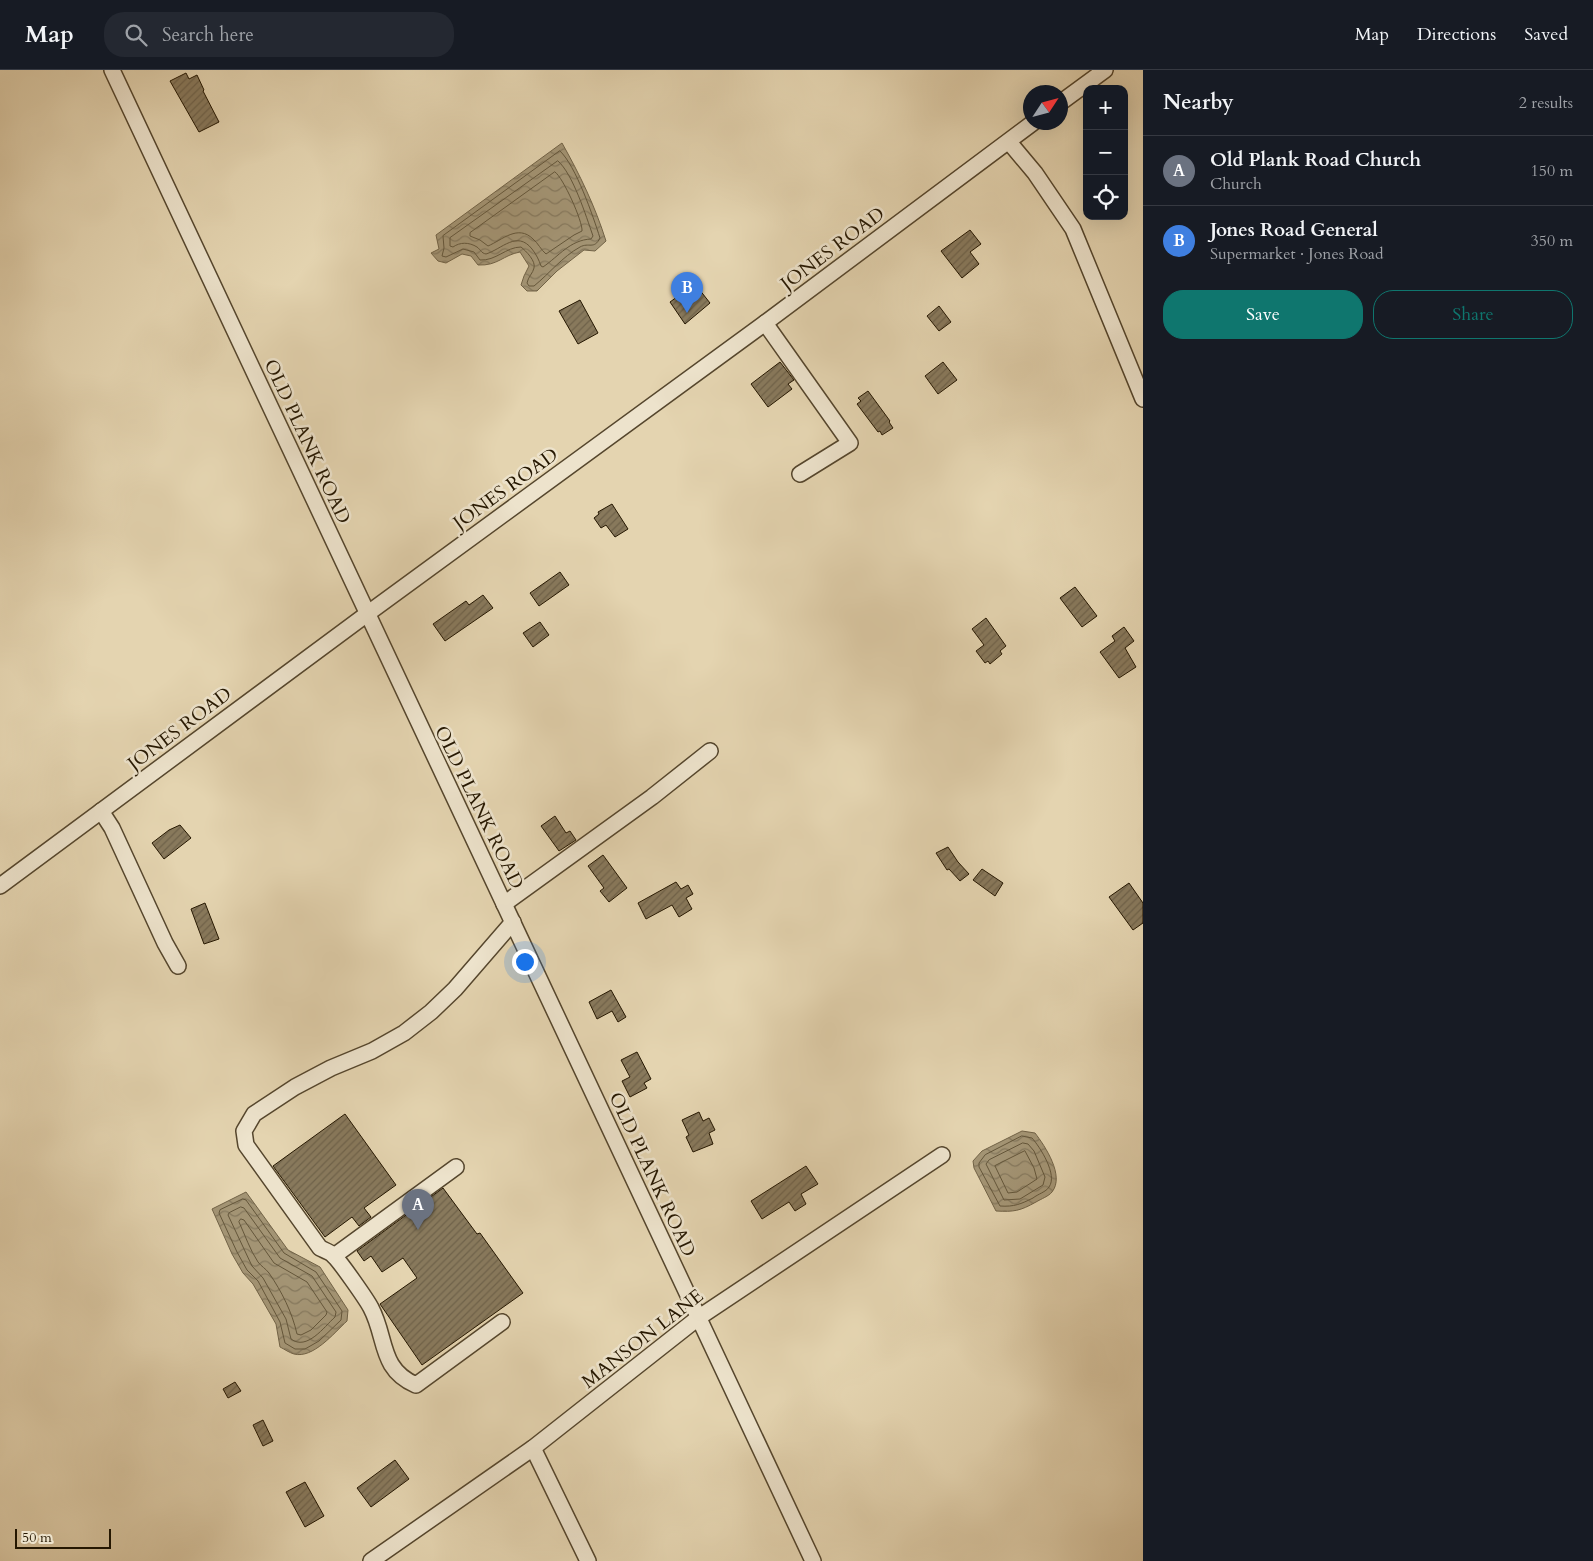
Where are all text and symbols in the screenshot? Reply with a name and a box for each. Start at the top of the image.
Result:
search box [104,12,454,57]
text: Map [25,18,74,51]
icon: search [122,21,150,49]
text: Search here [162,22,254,48]
text: Map [1355,22,1389,47]
text: Directions [1417,22,1496,47]
text: Saved [1524,22,1568,47]
north arrow [1023,85,1068,130]
map controls [1083,85,1128,220]
button: + [1083,85,1128,130]
text: Nearby [1163,88,1234,117]
text: 2 results [1519,92,1573,114]
button: − [1083,130,1128,175]
text: Old Plank Road Church [1210,147,1421,173]
text: A [1173,160,1185,182]
text: 150 m [1531,160,1573,182]
text: Church [1210,173,1262,195]
button: locate [1083,175,1128,220]
street label: JONES ROAD [773,201,890,298]
text: Jones Road General [1210,217,1378,243]
text: B [1173,230,1185,252]
text: 350 m [1531,230,1573,252]
text: Supermarket · Jones Road [1210,243,1383,265]
pin: B [671,272,703,313]
button: Save [1163,290,1363,339]
button: Share [1373,290,1573,339]
street label: OLD PLANK ROAD [258,355,357,528]
street label: JONES ROAD [445,442,563,538]
street label: JONES ROAD [120,681,237,778]
street label: OLD PLANK ROAD [428,721,530,893]
your location [512,949,538,975]
street label: OLD PLANK ROAD [603,1088,702,1261]
pin: A [402,1189,434,1230]
street label: MANSON LANE [576,1283,709,1395]
scale bar [15,1526,111,1549]
text: 50 m [22,1528,52,1547]

